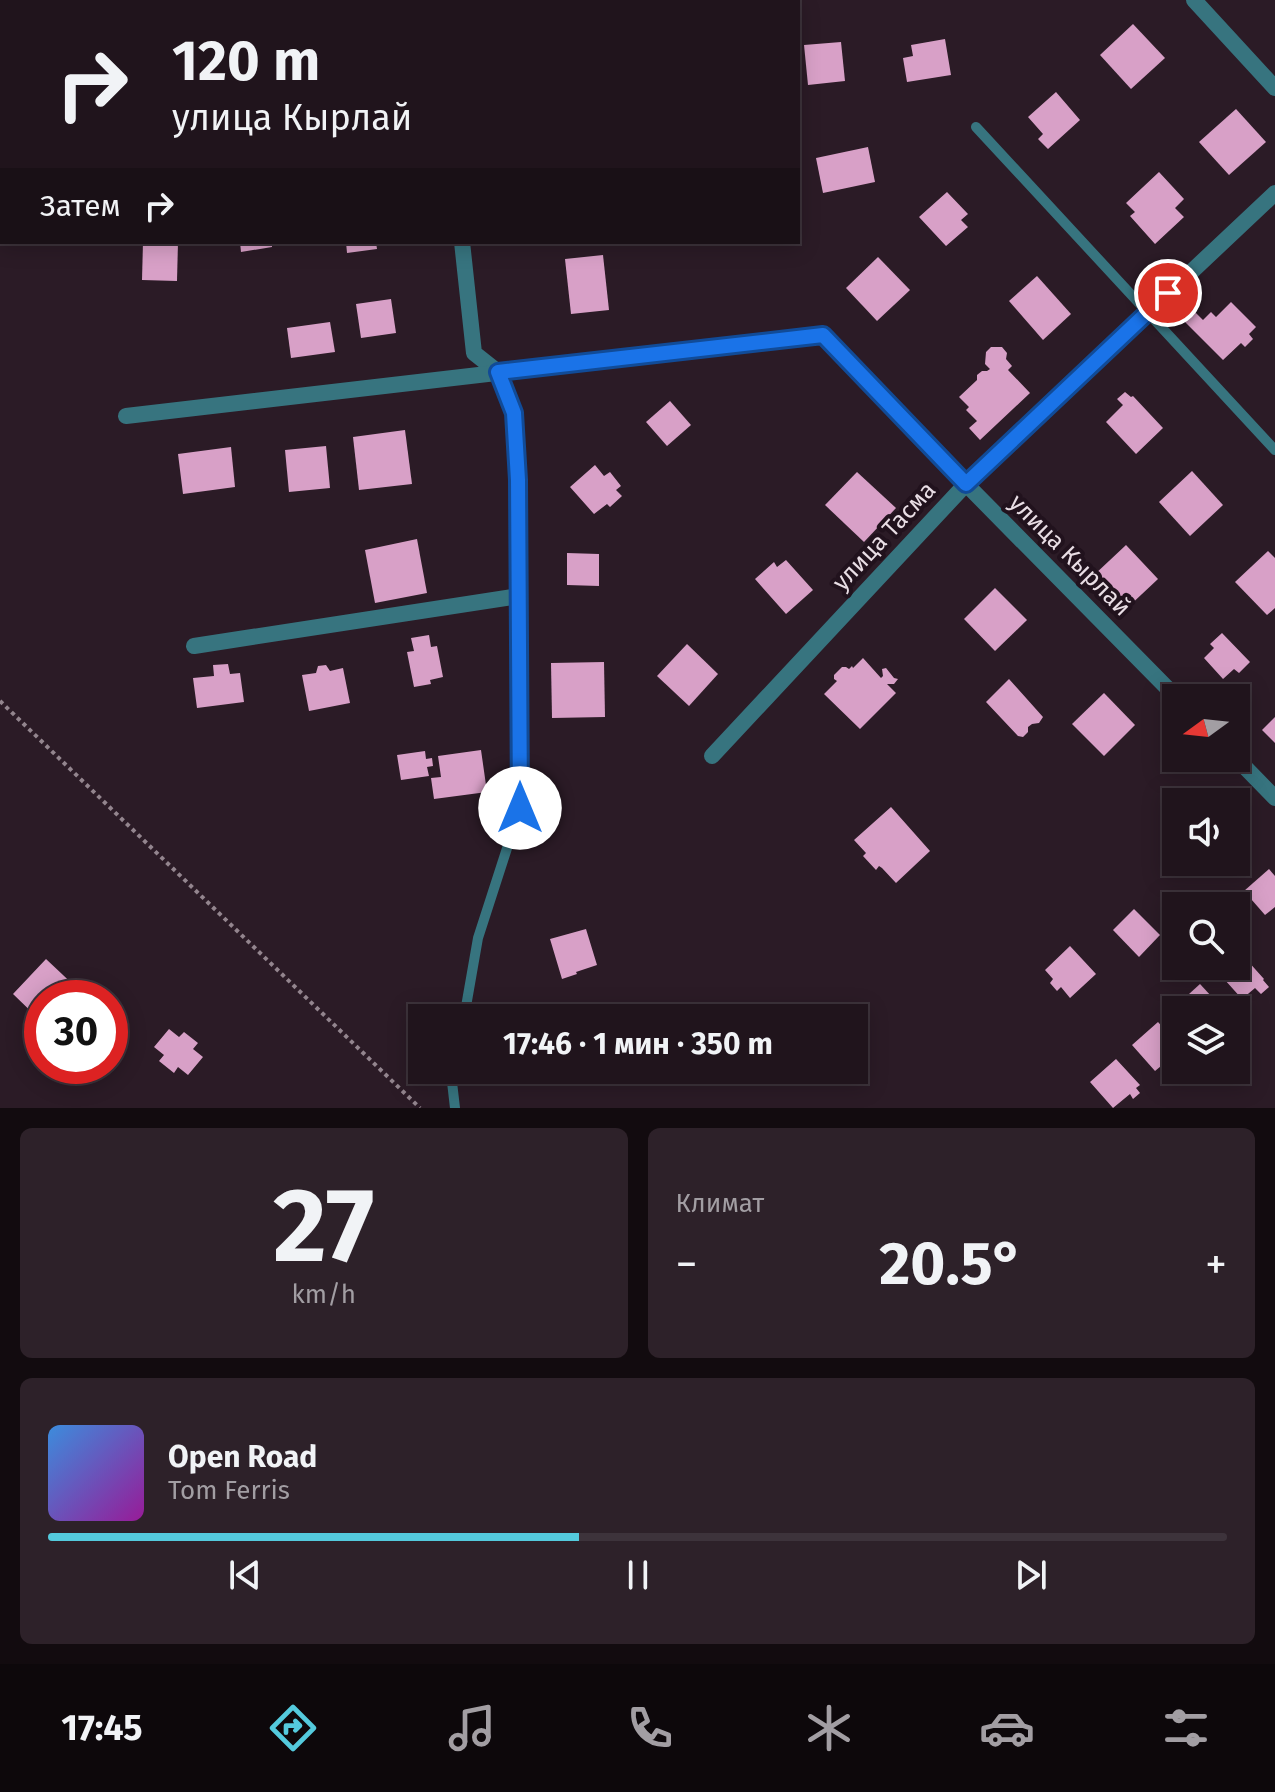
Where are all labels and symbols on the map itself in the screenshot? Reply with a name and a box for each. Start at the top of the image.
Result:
pin [1134,259,1202,327]
street label: улица Тасма [827,476,941,596]
street label: улица Кырлай [1003,488,1137,622]
north arrow [1162,684,1250,772]
position arrow [478,766,562,850]
speed limit sign: 30 [24,980,128,1084]

